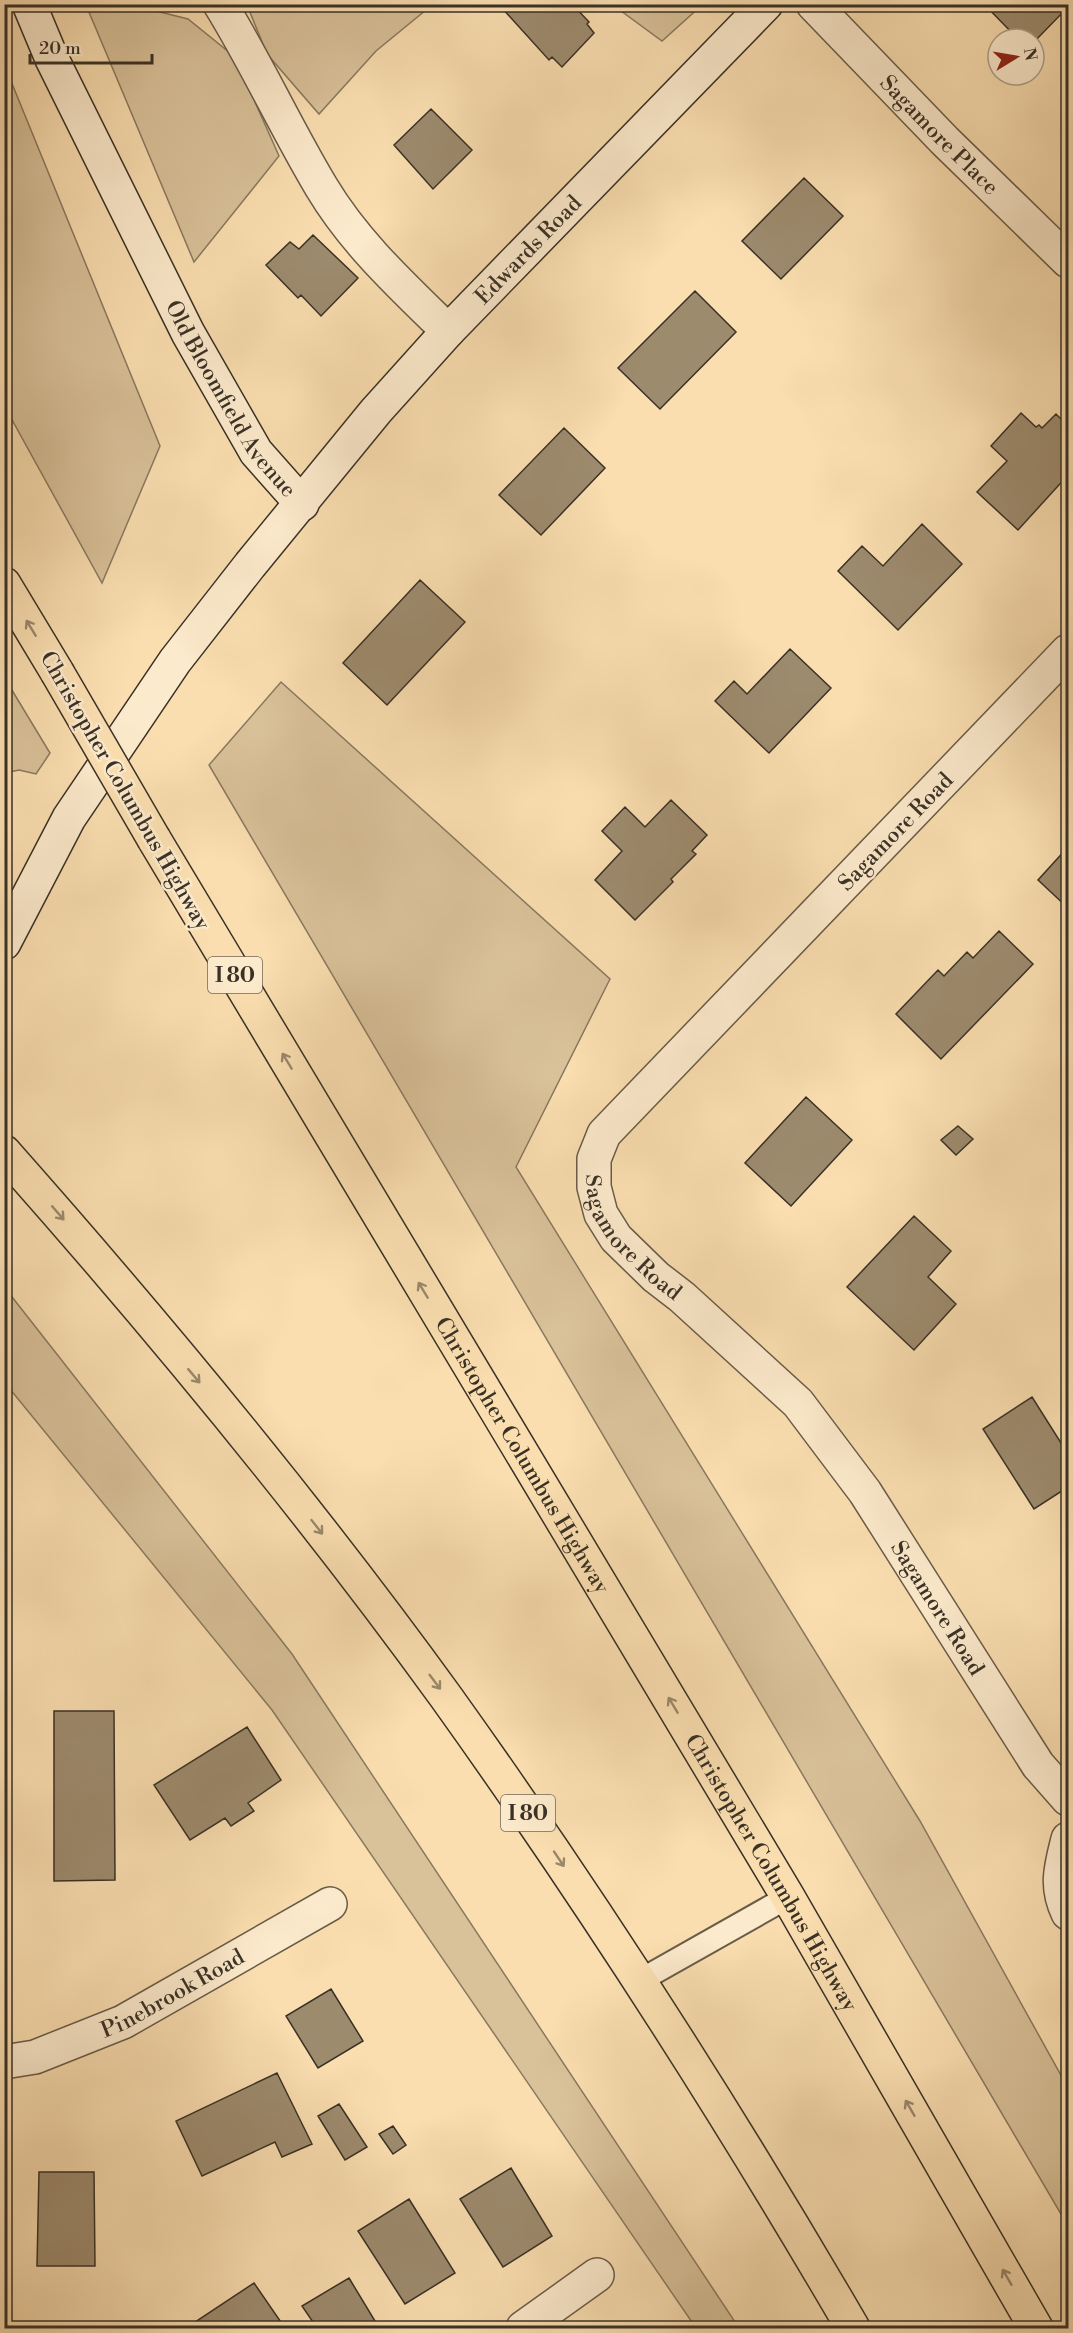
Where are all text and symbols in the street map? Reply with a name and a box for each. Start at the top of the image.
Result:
scale bar [30,27,152,65]
north arrow [986,27,1046,87]
text: 20 m [39,37,81,60]
text: N [1019,46,1041,63]
street label: Sagamore Place [874,70,1004,201]
street label: Edwards Road [470,190,588,310]
street label: Old Bloomfield Avenue [159,296,302,503]
one-way arrow [24,620,36,637]
street label: Christopher Columbus Highway [34,647,216,935]
street label: Sagamore Road [833,767,960,897]
road number: I 80 [208,957,262,993]
one-way arrow [280,1053,292,1070]
street label: Sagamore Road [579,1174,687,1307]
one-way arrow [51,1206,65,1221]
one-way arrow [417,1282,429,1299]
street label: Christopher Columbus Highway [429,1312,615,1599]
one-way arrow [188,1367,201,1383]
one-way arrow [311,1519,324,1535]
street label: Sagamore Road [884,1536,990,1681]
one-way arrow [429,1674,441,1690]
one-way arrow [666,1697,678,1714]
street label: Christopher Columbus Highway [678,1729,863,2017]
road number: I 80 [501,1795,555,1831]
one-way arrow [553,1850,565,1867]
street label: Pinebrook Road [97,1943,250,2045]
one-way arrow [904,2100,916,2117]
one-way arrow [1001,2269,1012,2287]

